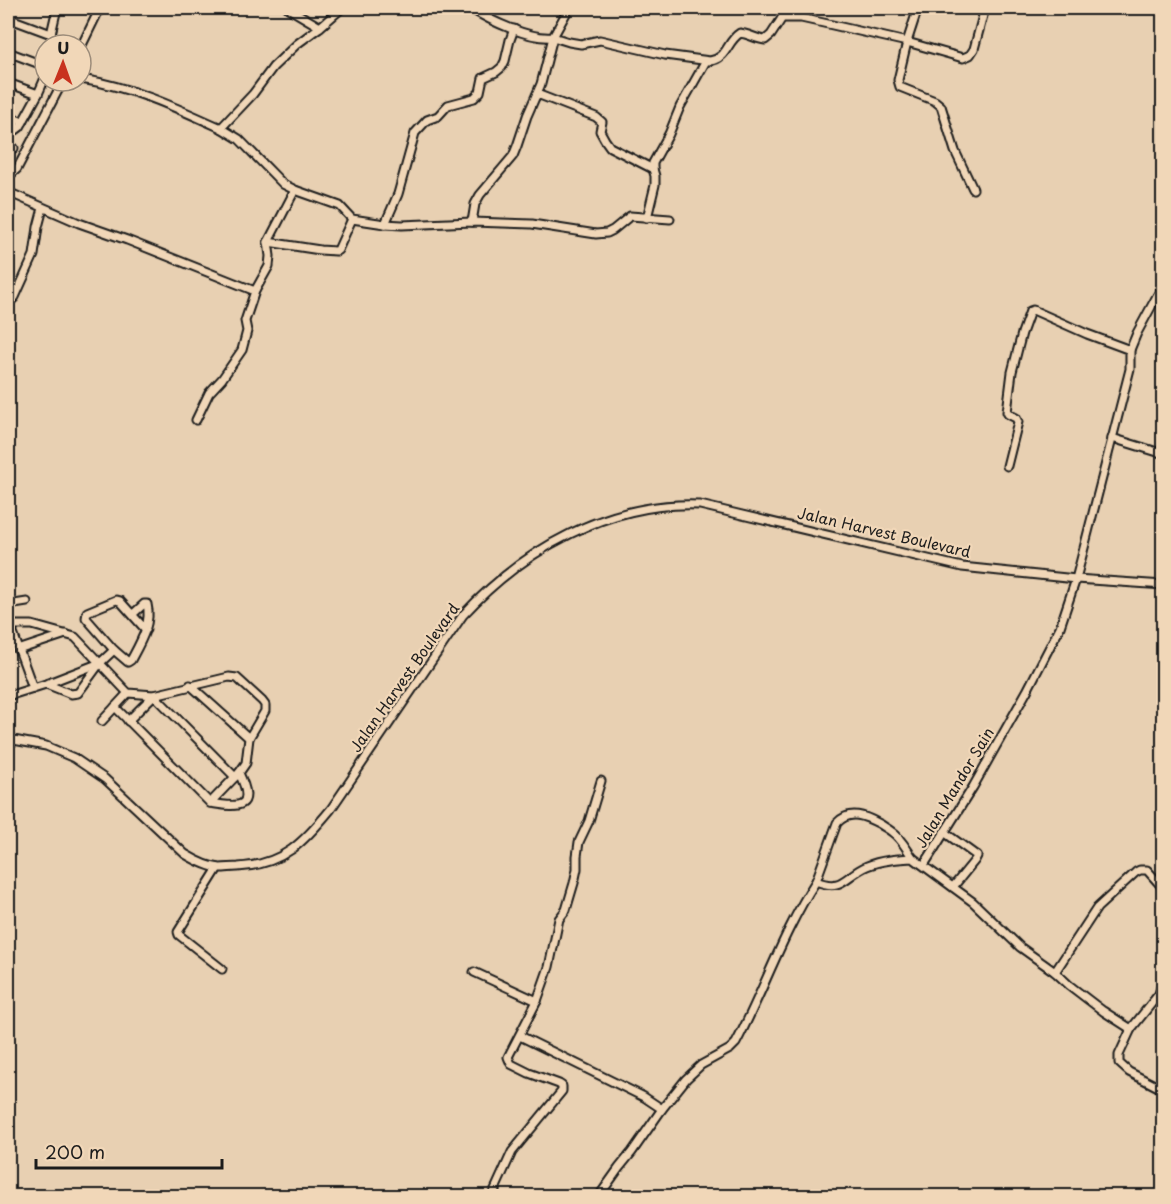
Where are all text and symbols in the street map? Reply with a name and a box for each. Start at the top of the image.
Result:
north arrow [33,33,93,93]
text: U [57,35,70,59]
street label: Jalan Harvest Boulevard [795,500,973,563]
street label: Jalan Harvest Boulevard [344,598,464,756]
street label: Jalan Mandor Sain [909,723,999,852]
scale bar [36,1132,222,1170]
text: 200 m [45,1138,105,1165]

